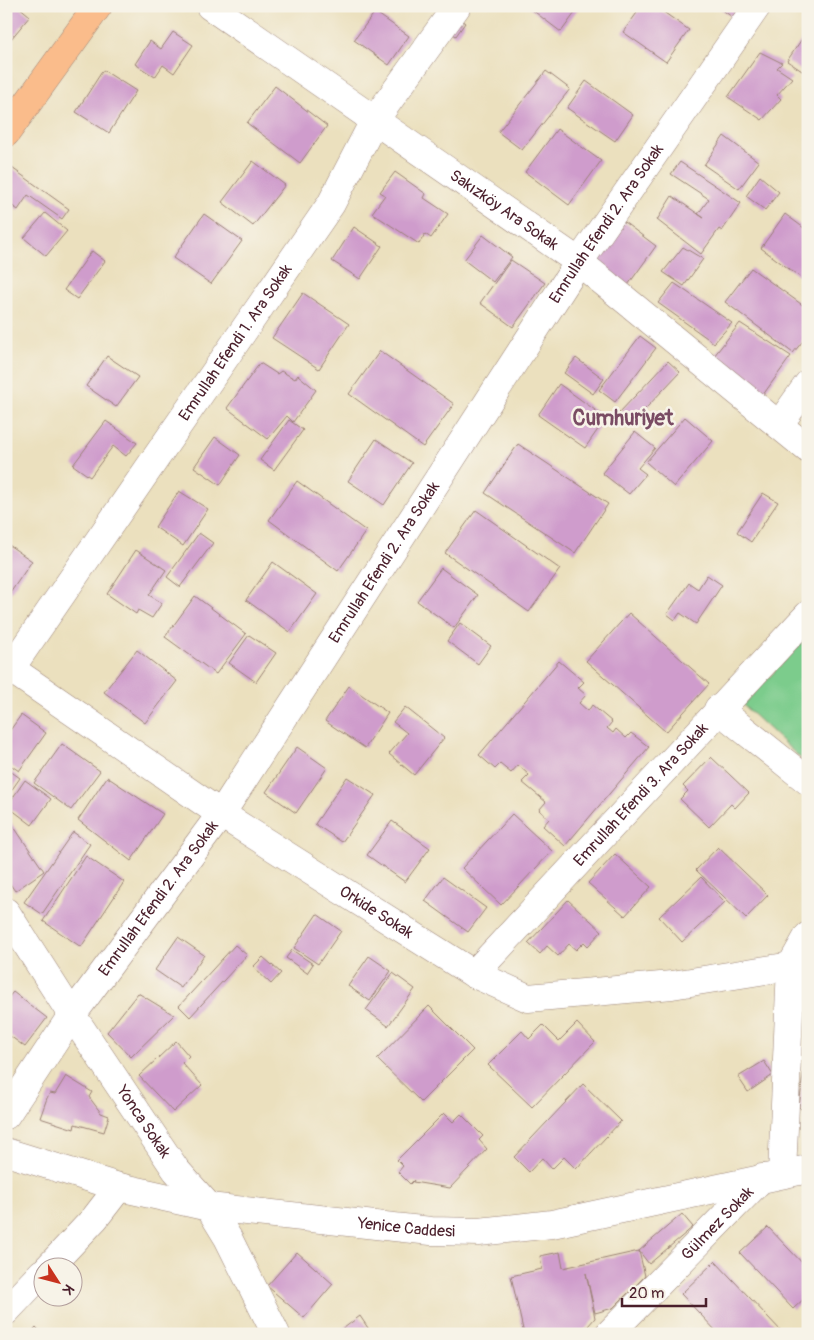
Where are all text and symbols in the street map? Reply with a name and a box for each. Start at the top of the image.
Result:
street label: Emrullah Efendi 2. Ara Sokak [545,140,668,307]
street label: Sakızköy Ara Sokak [446,165,563,255]
street label: Emrullah Efendi 1. Ara Sokak [174,260,297,425]
district label: Cumhuriyet [573,405,674,432]
street label: Emrullah Efendi 2. Ara Sokak [324,477,444,647]
street label: Emrullah Efendi 3. Ara Sokak [569,718,713,871]
street label: Emrullah Efendi 2. Ara Sokak [94,816,223,980]
street label: Orkide Sokak [336,881,417,943]
street label: Yonca Sokak [112,1081,175,1162]
street label: Gülmez Sokak [677,1182,758,1264]
street label: Yenice Caddesi [356,1213,455,1242]
north arrow [32,1258,82,1308]
scale bar [622,1275,705,1307]
text: K [58,1281,77,1298]
text: 20 m [629,1284,664,1303]

